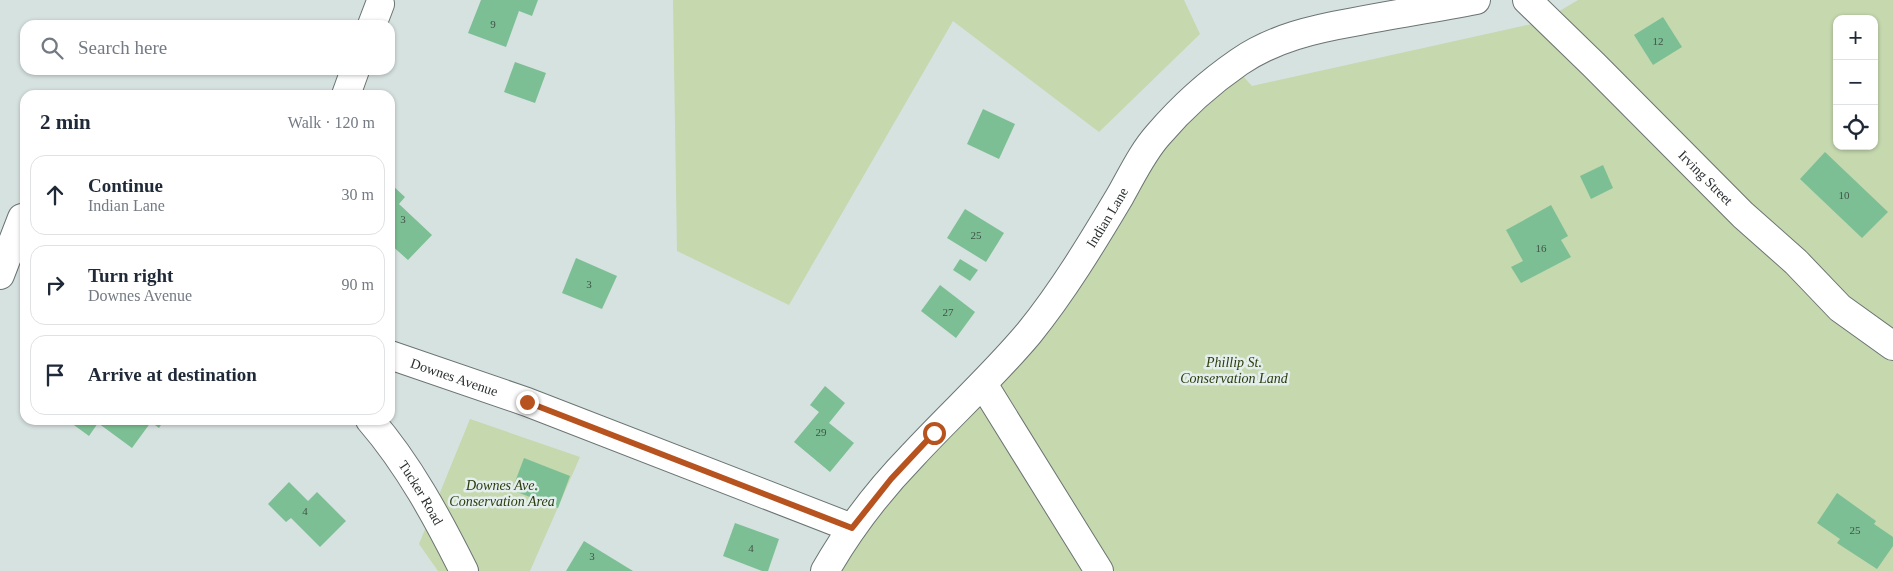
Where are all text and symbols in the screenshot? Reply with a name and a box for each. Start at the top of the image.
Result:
map controls [1833,15,1878,150]
button: + [1833,15,1878,60]
house number: 9 [490,18,496,30]
search box [20,20,395,75]
icon: search [38,34,66,62]
house number: 12 [1653,35,1664,47]
text: Search here [78,37,167,58]
button: − [1833,60,1878,105]
button: locate [1833,105,1878,150]
text: 2 min [40,110,91,134]
text: Walk · 120 m [288,114,375,131]
street label: Irving Street [1675,148,1736,208]
text: Continue [88,175,163,196]
icon: ahead [41,181,69,209]
street label: Indian Lane [1084,185,1131,250]
text: 30 m [342,186,374,203]
house number: 10 [1839,189,1850,201]
text: Indian Lane [88,197,165,214]
house number: 3 [400,213,406,225]
house number: 25 [971,229,982,241]
house number: 16 [1536,242,1547,254]
text: Turn right [88,265,173,286]
icon: right [41,271,69,299]
text: 90 m [342,276,374,293]
house number: 3 [586,278,592,290]
text: Downes Avenue [88,287,192,304]
house number: 27 [943,306,954,318]
park label: Phillip St. Conservation Land [1180,355,1289,386]
street label: Downes Avenue [409,356,500,399]
icon: arrive [41,361,69,389]
text: Arrive at destination [88,364,257,385]
route end [516,391,539,414]
route start [923,422,946,445]
house number: 29 [816,426,827,438]
street label: Tucker Road [396,458,446,528]
park label: Downes Ave. Conservation Area [449,478,555,509]
house number: 4 [302,505,308,517]
house number: 25 [1850,524,1861,536]
house number: 4 [748,542,754,554]
house number: 3 [589,550,595,562]

